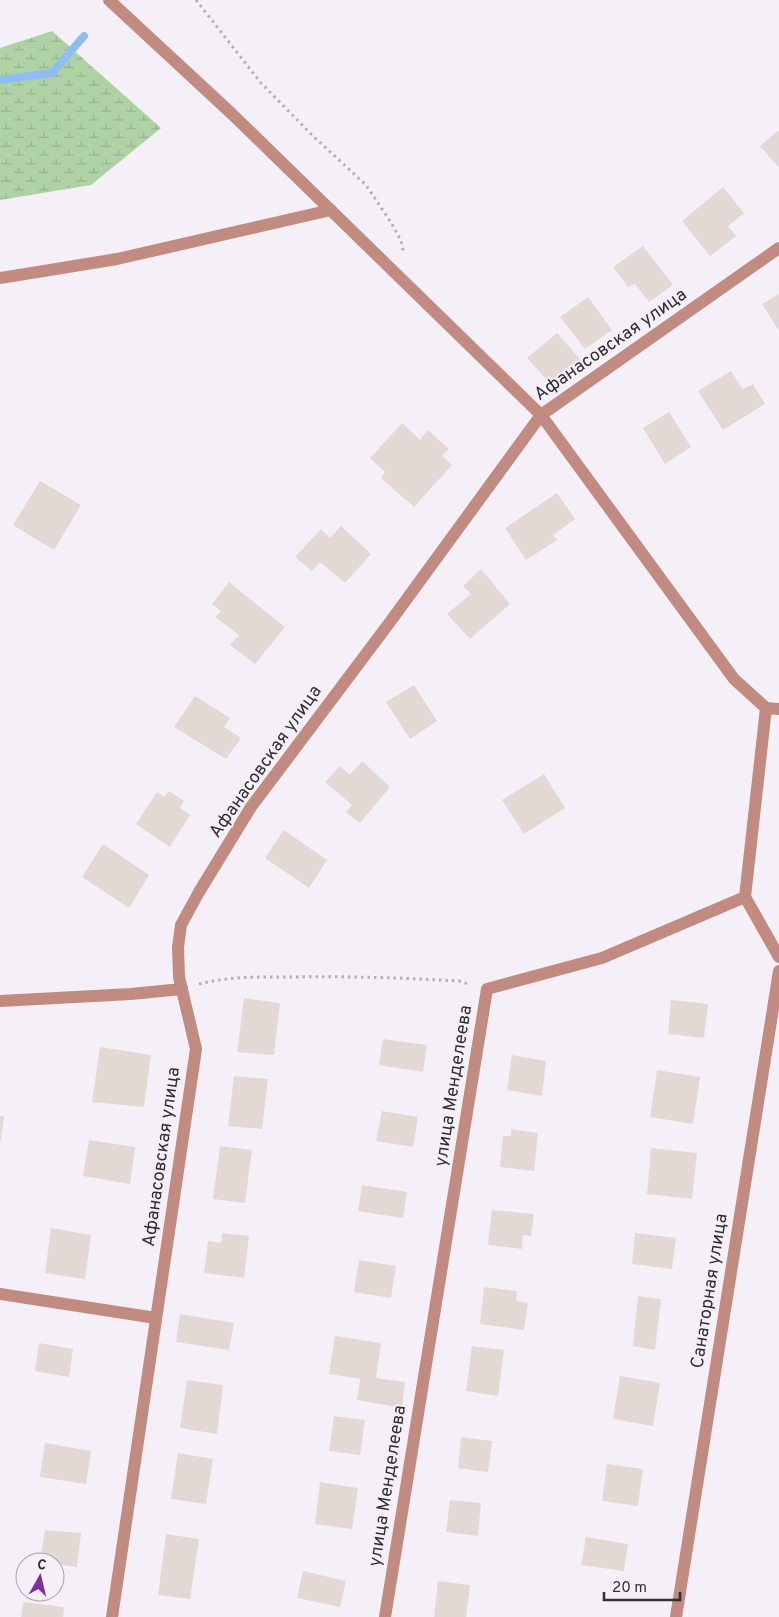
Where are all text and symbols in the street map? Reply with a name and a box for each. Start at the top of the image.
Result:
street label: Афанасовская улица [530,284,692,406]
street label: Афанасовская улица [205,681,327,843]
street label: улица Менделеева [430,1004,478,1168]
street label: Афанасовская улица [138,1066,186,1248]
street label: Санаторная улица [686,1212,734,1370]
street label: улица Менделеева [364,1404,412,1568]
north arrow [15,1552,65,1602]
text: С [36,1557,47,1575]
scale bar [604,1570,680,1602]
text: 20 m [612,1579,647,1598]

